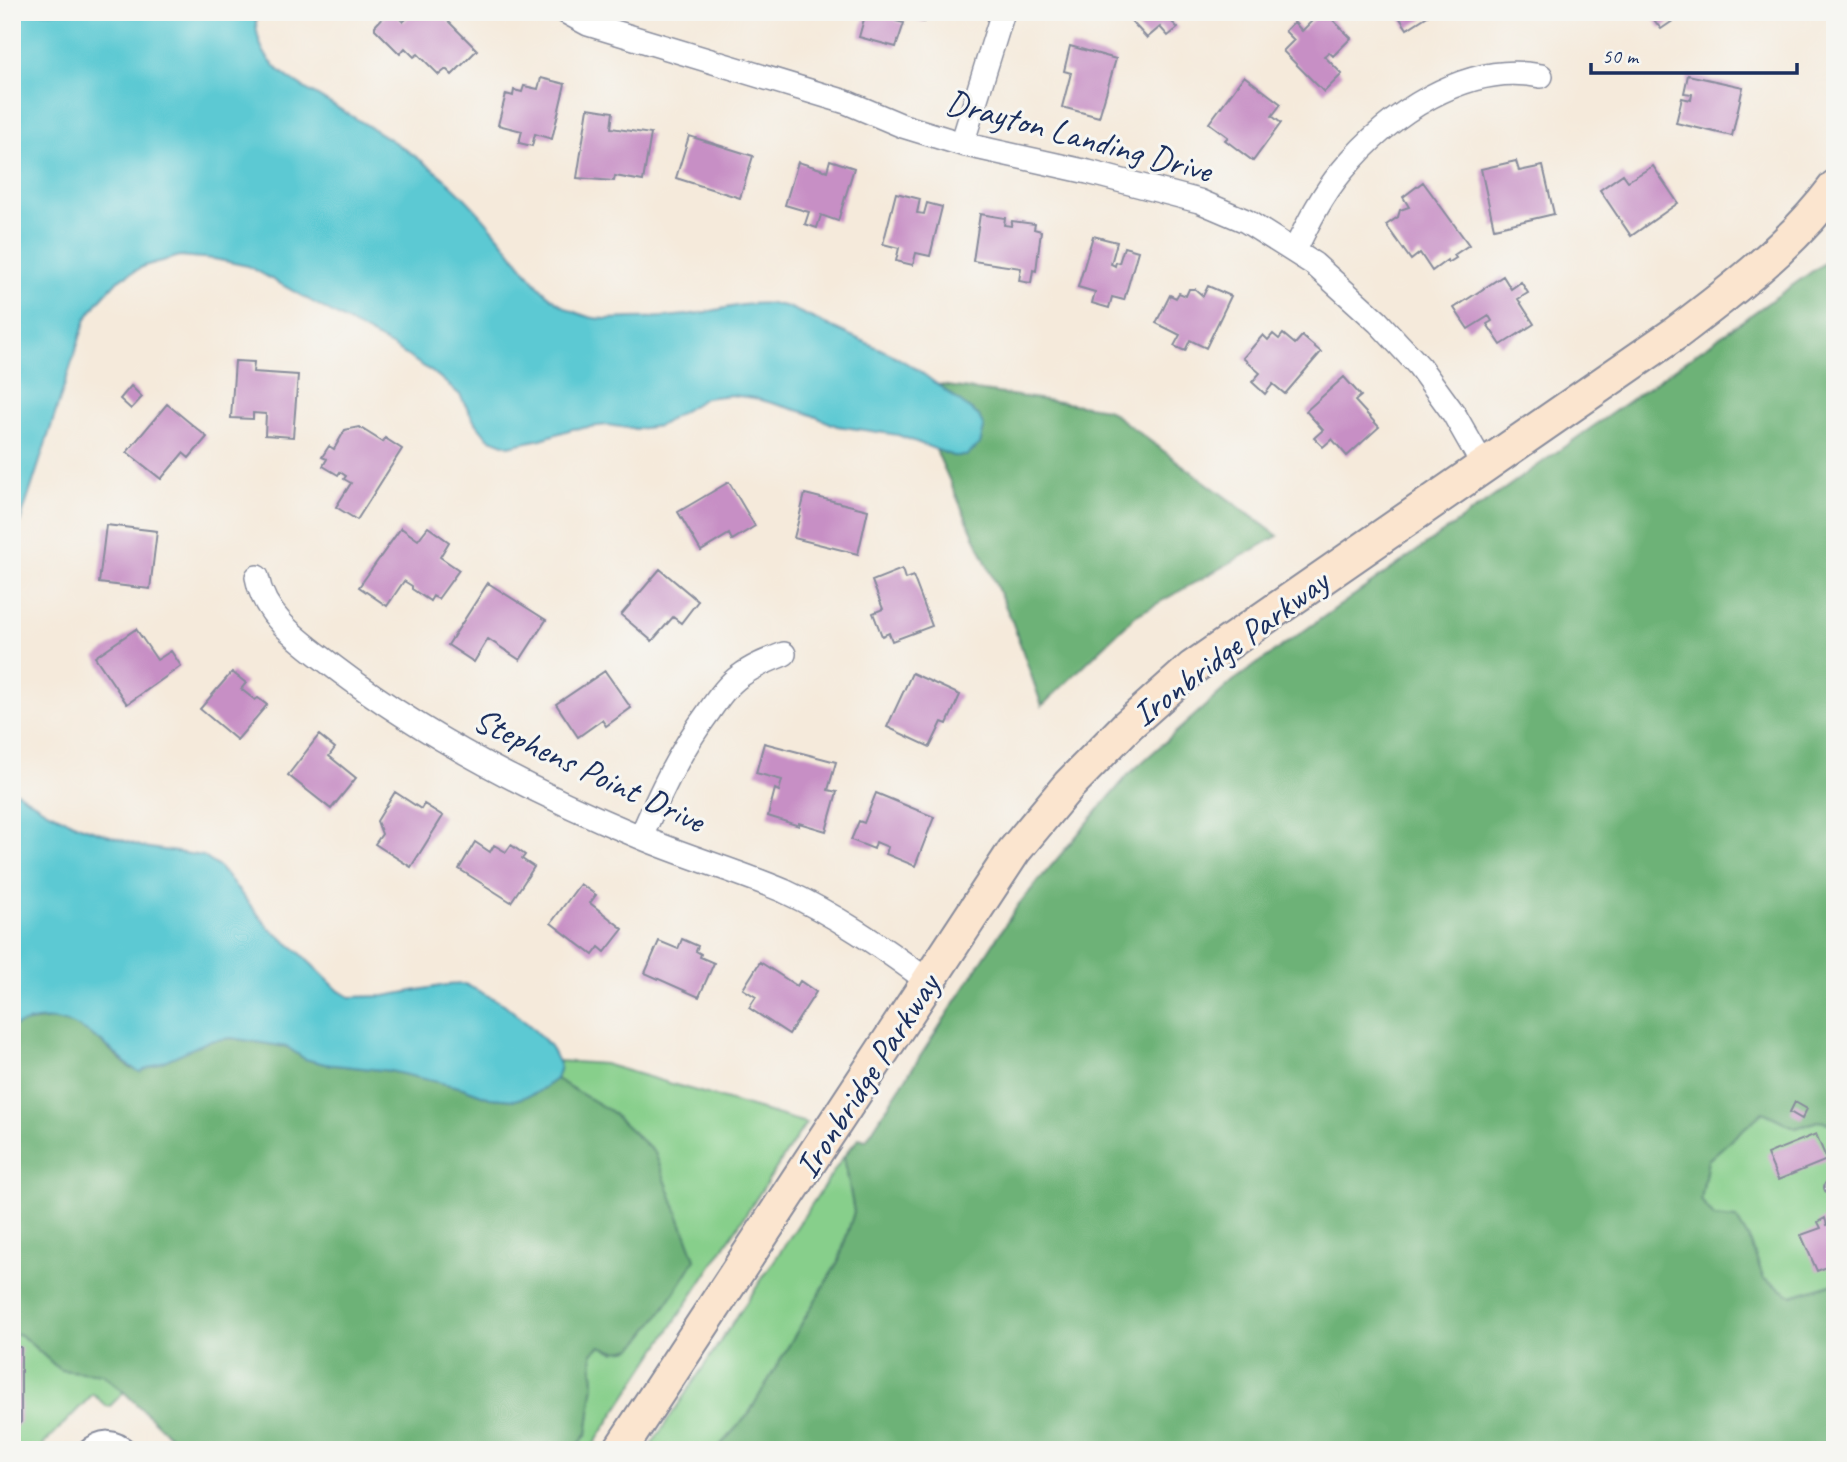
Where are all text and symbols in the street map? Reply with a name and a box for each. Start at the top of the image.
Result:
scale bar [1591,32,1798,76]
text: 50 m [1602,43,1640,69]
street label: Drayton Landing Drive [941,79,1219,194]
street label: Ironbridge Parkway [1123,558,1340,736]
street label: Stephens Point Drive [466,697,714,844]
street label: Ironbridge Parkway [784,963,951,1187]

